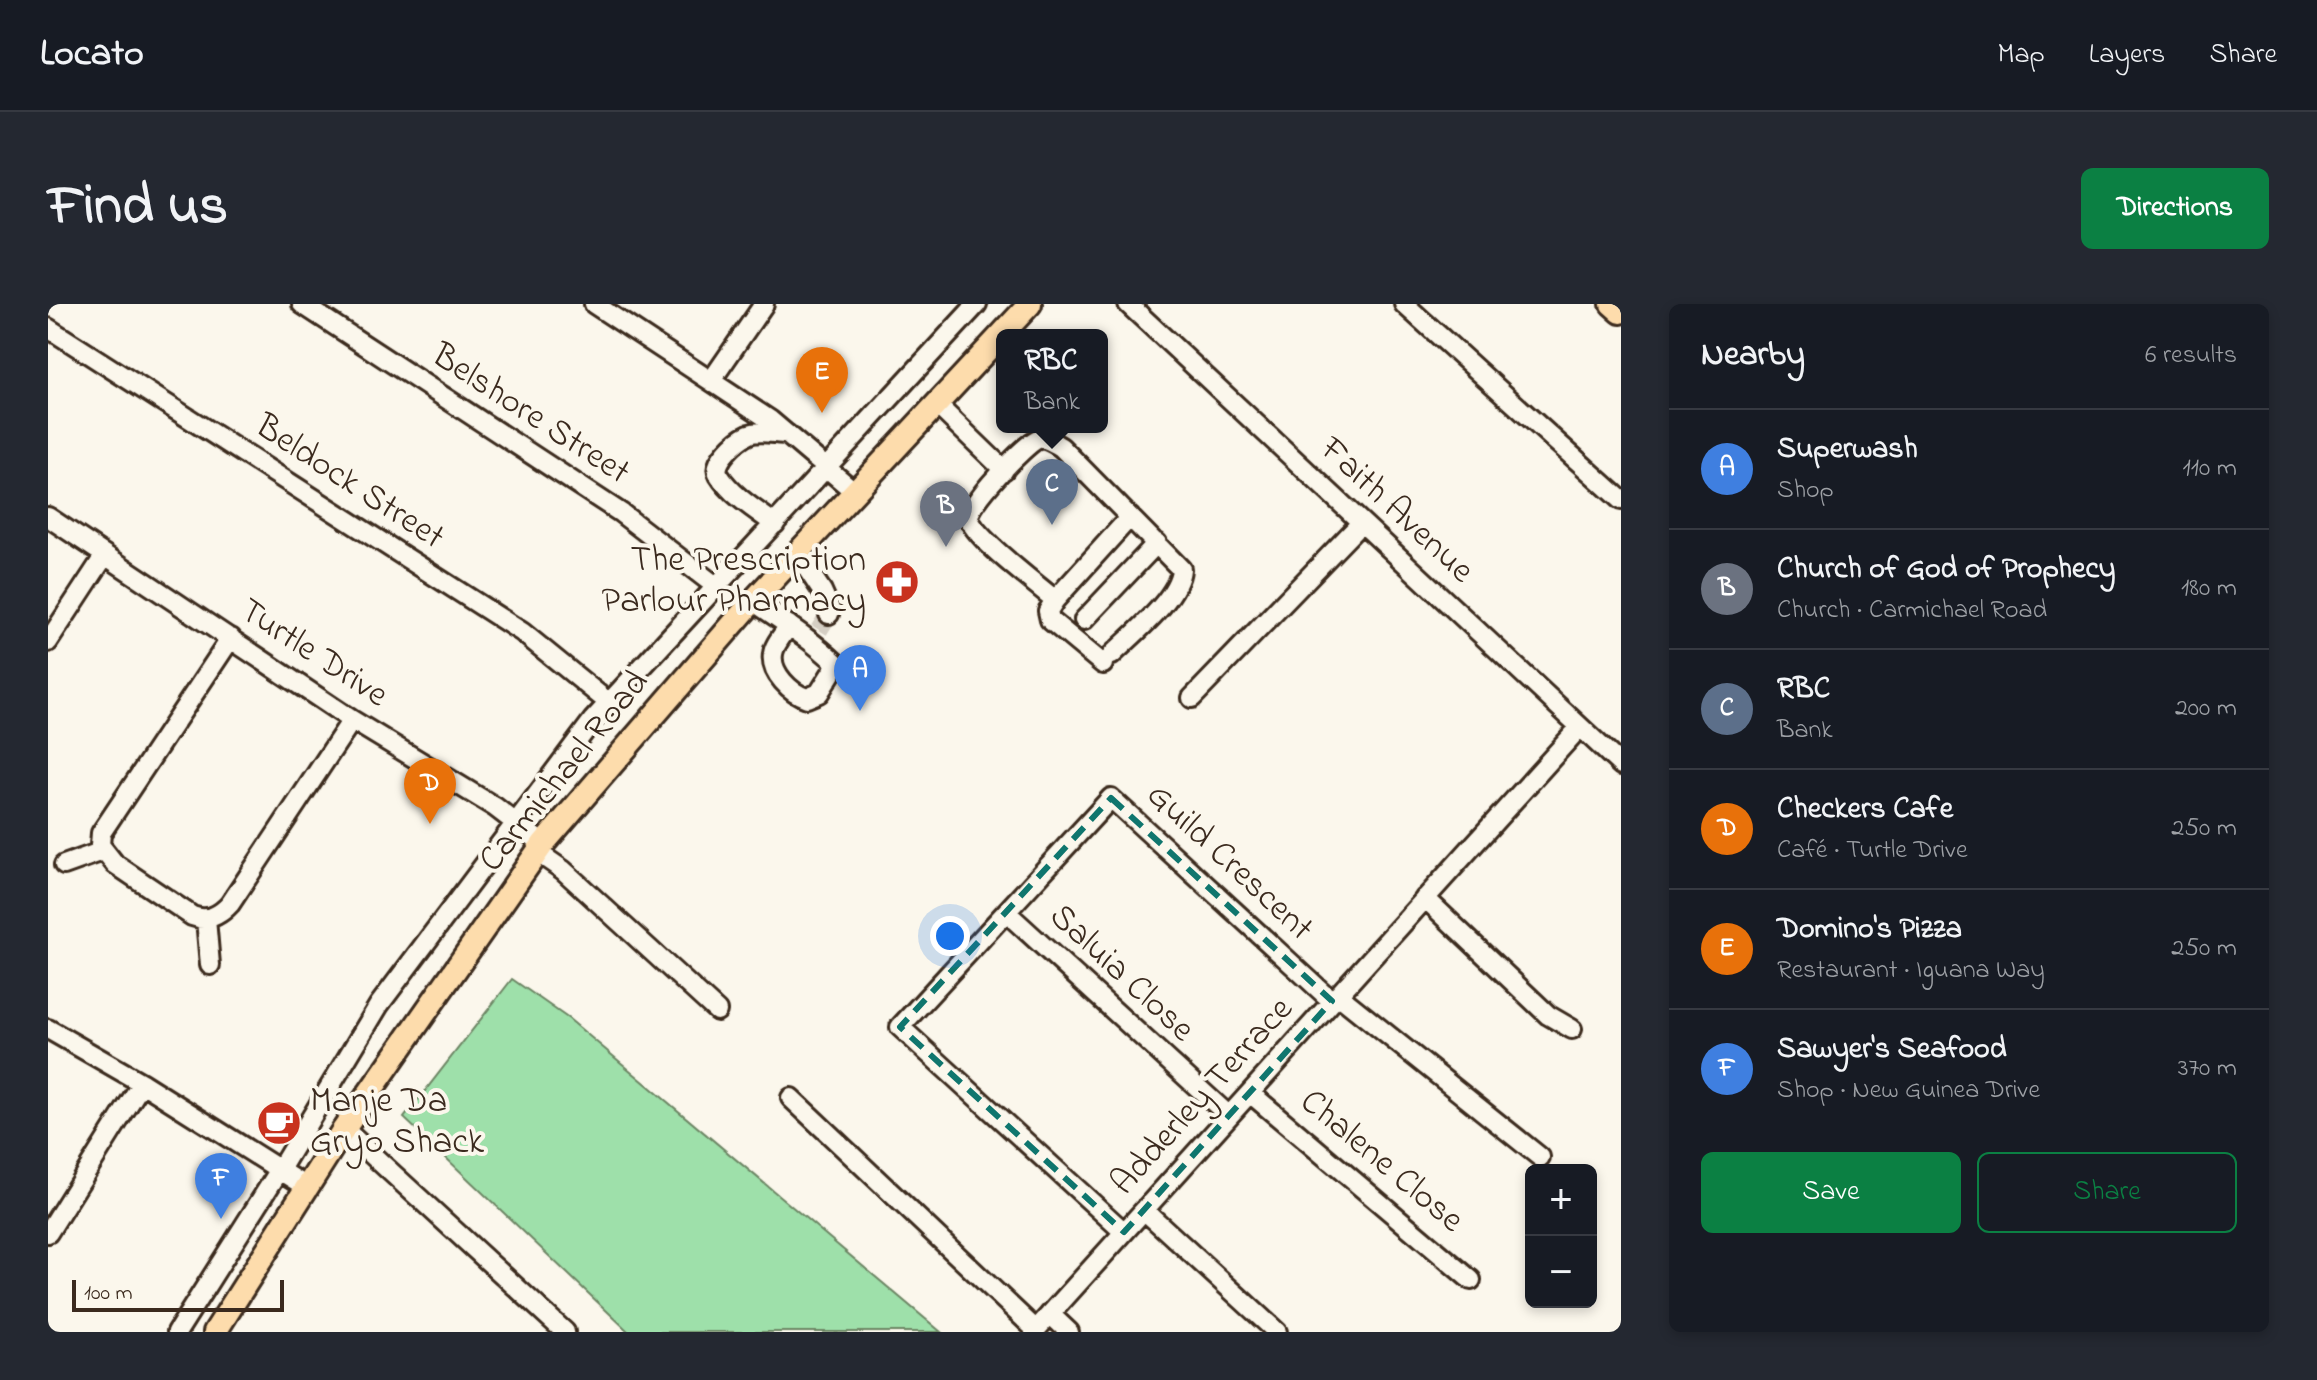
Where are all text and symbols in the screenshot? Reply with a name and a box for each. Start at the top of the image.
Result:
text: Locato [40,27,144,83]
text: Map [1997,35,2045,76]
text: Layers [2089,35,2165,76]
text: Share [2209,35,2277,76]
text: Find us [48,168,228,249]
button: Directions [2081,168,2269,249]
popup [996,329,1108,433]
street label: Belshore Street [419,330,640,499]
text: Nearby [1701,331,1805,381]
text: 6 results [2145,337,2237,375]
text: RBC [1024,340,1077,384]
pin: E [796,347,848,413]
text: Bank [1024,384,1080,422]
street label: Beldock Street [243,401,454,564]
street label: Faith Avenue [1306,424,1486,597]
text: Superwash [1777,428,1918,472]
text: A [1719,450,1735,488]
text: 110 m [2183,450,2237,488]
pin: C [1026,459,1078,525]
text: Shop [1777,472,1834,510]
pin: B [920,481,972,547]
place label: The Prescription Parlour Pharmacy [602,535,866,629]
text: Church of God of Prophecy [1777,548,2116,592]
pharmacy icon: The Prescription Parlour Pharmacy [873,558,921,606]
text: B [1718,570,1736,608]
text: 180 m [2181,570,2237,608]
street label: Turtle Drive [228,586,399,723]
text: Church · Carmichael Road [1777,592,2047,630]
pin: A [834,645,886,711]
street label: Carmichael Road [467,659,663,885]
text: RBC [1777,668,1830,712]
text: C [1720,690,1734,728]
text: 200 m [2175,690,2237,728]
text: Bank [1777,712,1833,750]
pin: D [404,758,456,824]
street label: Guild Crescent [1133,771,1325,955]
text: Checkers Cafe [1777,788,1953,832]
text: D [1717,810,1737,848]
text: 250 m [2171,810,2237,848]
text: Café · Turtle Drive [1777,832,1968,870]
street label: Saluia Close [1036,892,1207,1056]
text: Domino's Pizza [1777,908,1962,952]
your location [930,916,970,956]
text: E [1719,930,1735,968]
text: 250 m [2171,930,2237,968]
text: Restaurant · Iguana Way [1777,952,2045,990]
street label: Adderley Terrace [1099,985,1308,1208]
text: Sawyer's Seafood [1777,1028,2007,1072]
text: F [1719,1050,1735,1088]
text: 370 m [2178,1050,2237,1088]
text: Shop · New Guinea Drive [1777,1072,2040,1110]
place label: Manje Da Gryo Shack [310,1076,484,1170]
street label: Chalene Close [1287,1077,1475,1247]
cafe icon: Manje Da Gryo Shack [255,1099,303,1147]
button: Save [1701,1152,1961,1233]
button: Share [1977,1152,2237,1233]
pin: F [195,1153,247,1219]
map controls [1525,1164,1597,1308]
button: + [1525,1164,1597,1236]
button: − [1525,1236,1597,1308]
scale bar [72,1276,284,1312]
text: 100 m [84,1278,133,1310]

